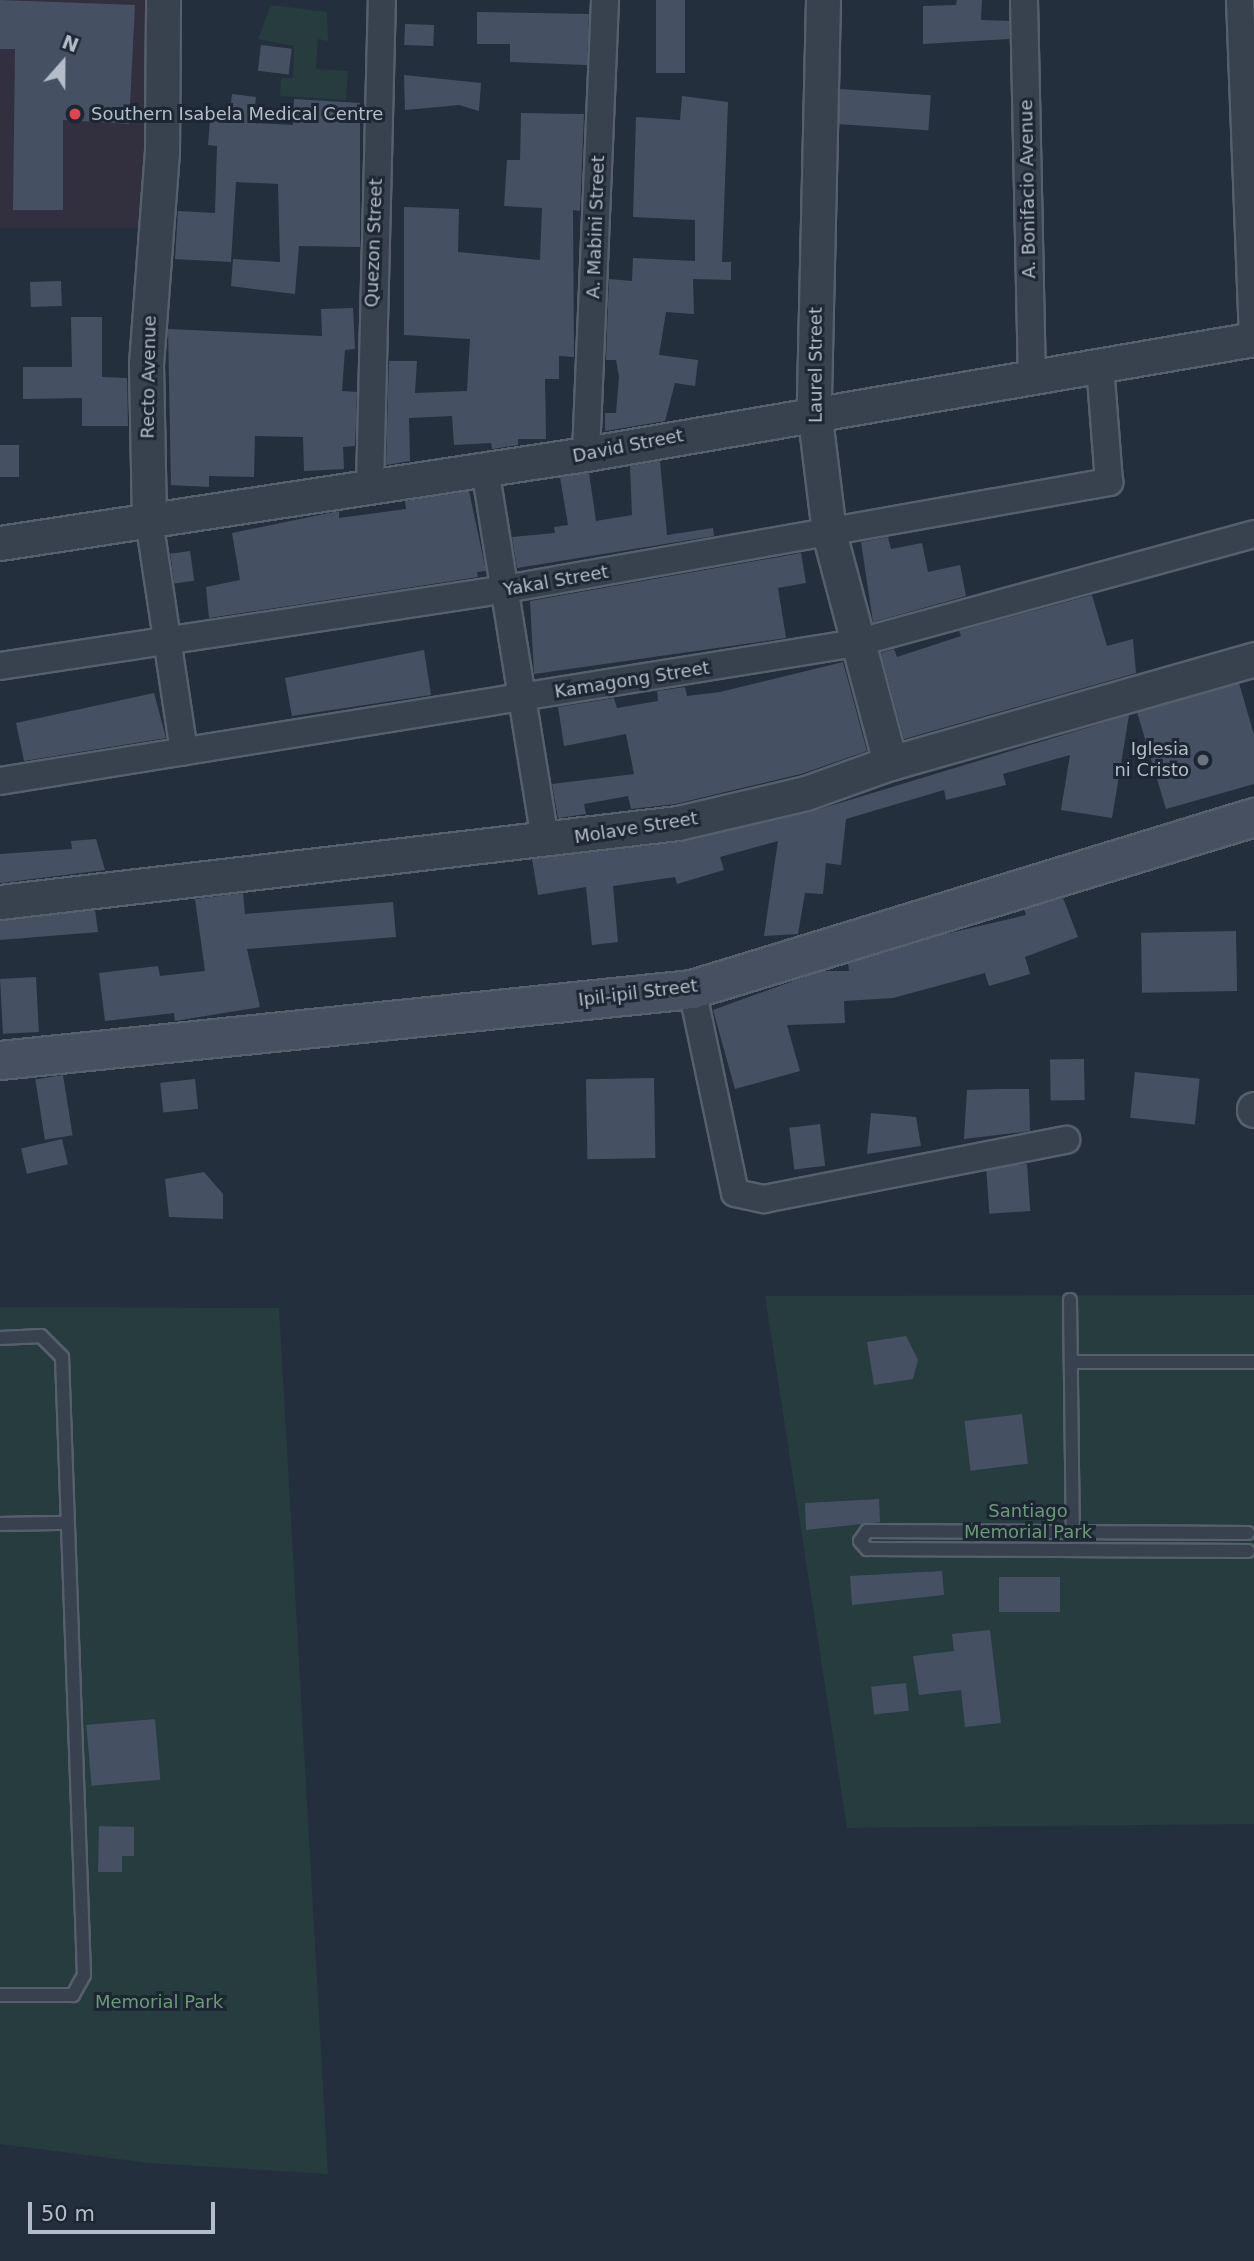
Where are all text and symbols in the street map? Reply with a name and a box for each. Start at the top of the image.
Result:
north arrow [28,28,98,98]
text: N [59,30,82,57]
street label: A. Bonifacio Avenue [1016,99,1040,279]
place label: Southern Isabela Medical Centre [91,103,383,125]
marker: Southern Isabela Medical Centre [65,104,85,124]
street label: A. Mabini Street [583,155,609,299]
street label: Quezon Street [361,178,387,308]
street label: Laurel Street [805,307,827,423]
street label: Recto Avenue [137,315,161,439]
street label: David Street [571,425,685,467]
street label: Yakal Street [502,561,610,601]
street label: Kamagong Street [553,657,711,703]
place label: Iglesia ni Cristo [1114,739,1189,782]
marker: Iglesia ni Cristo [1195,752,1211,768]
street label: Molave Street [573,808,699,848]
street label: Ipil-ipil Street [577,975,699,1011]
park label: Santiago Memorial Park [964,1501,1092,1544]
park label: Memorial Park [95,1991,223,2013]
scale bar [32,2188,219,2232]
text: 50 m [41,2202,95,2226]

